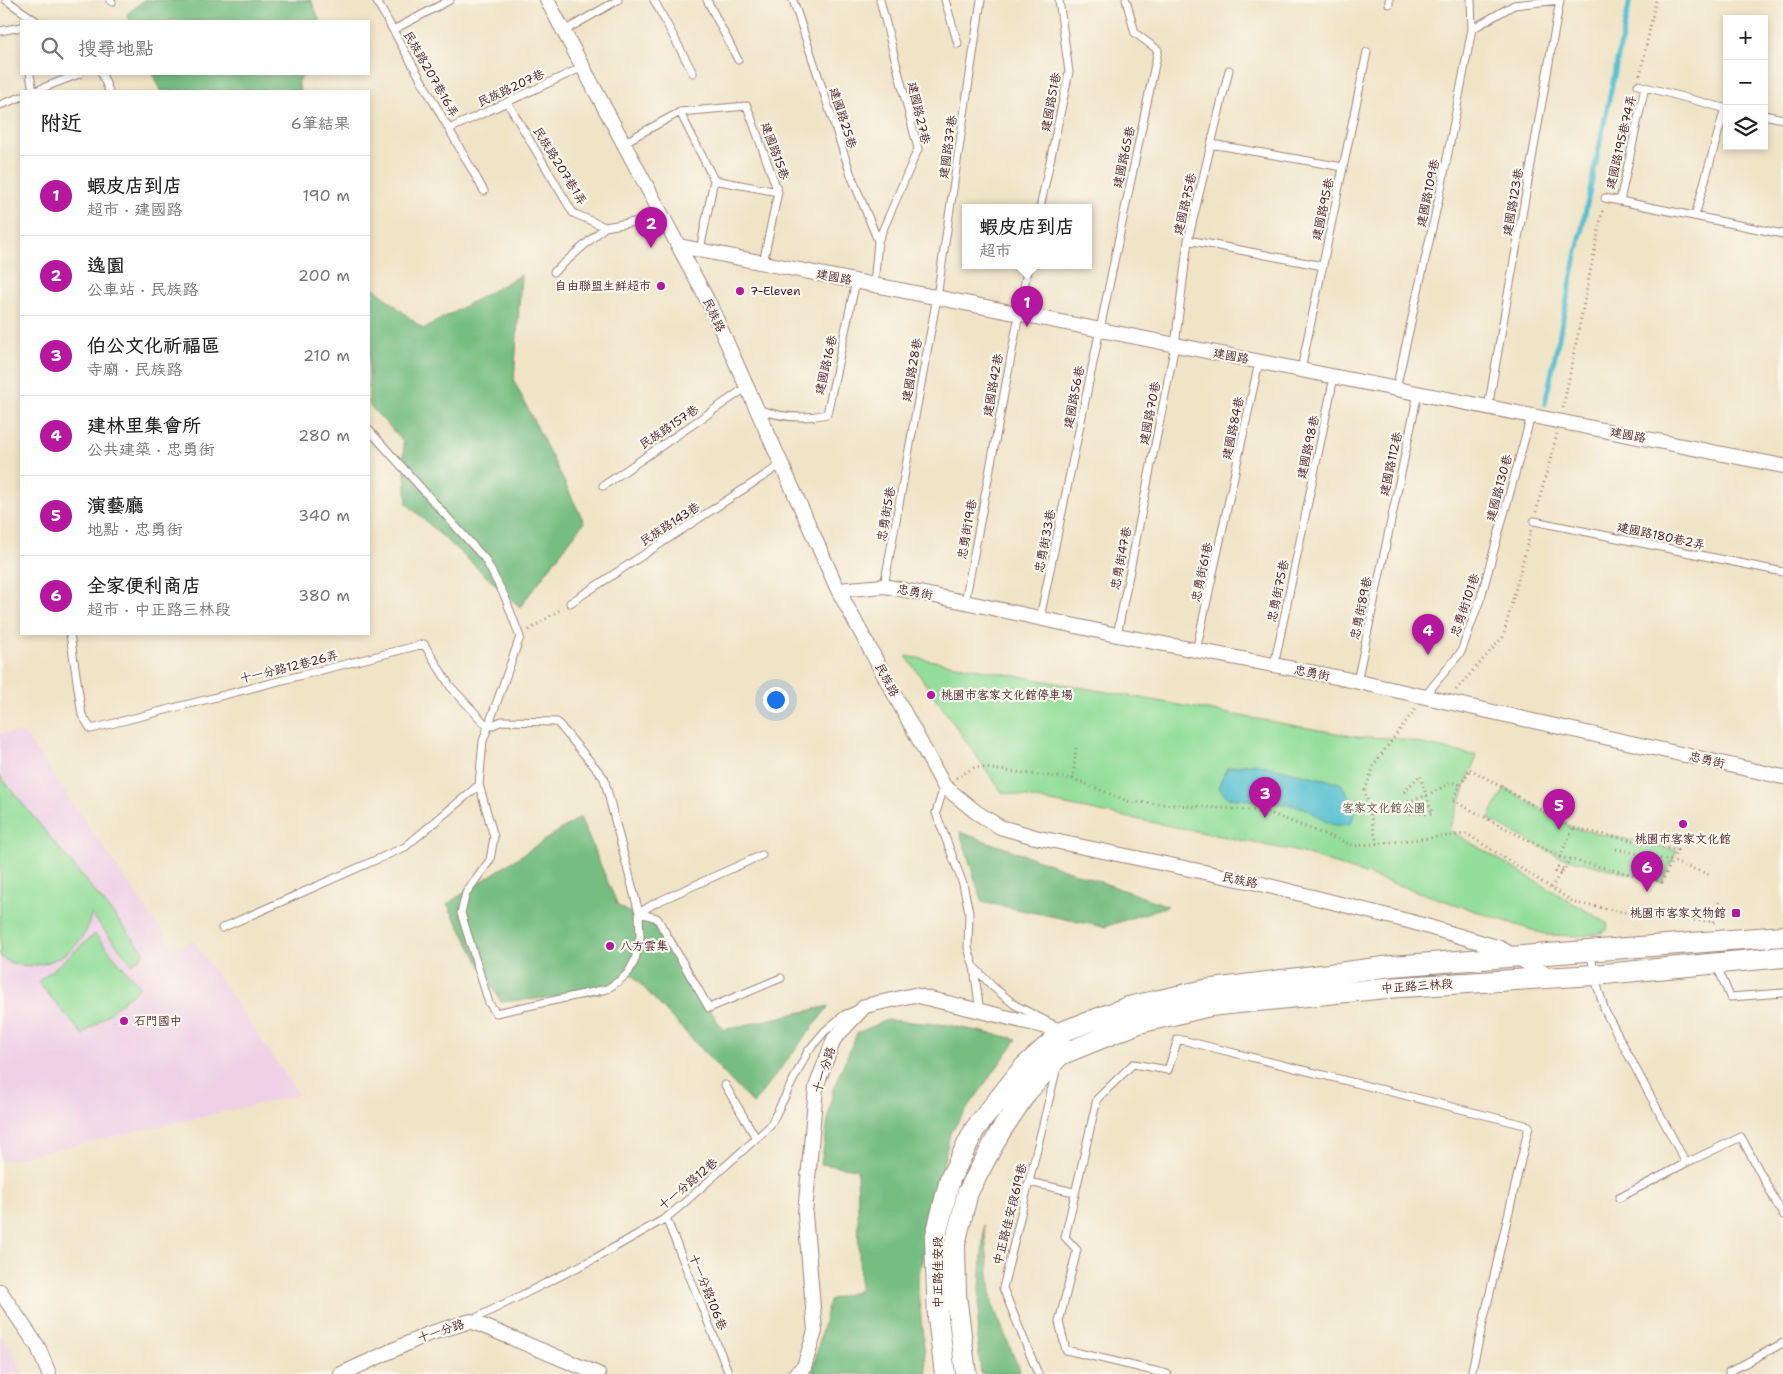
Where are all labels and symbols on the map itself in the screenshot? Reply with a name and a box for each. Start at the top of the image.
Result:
street label: 民族路207巷16弄 [400,28,462,120]
street label: 民族路207巷 [475,65,547,111]
street label: 建國路51巷 [1037,71,1065,133]
street label: 建國路27巷 [904,80,934,146]
street label: 建國路25巷 [826,85,860,151]
street label: 建國路195巷74弄 [1602,93,1640,191]
street label: 建國路37巷 [936,114,960,180]
street label: 建國路15巷 [757,120,793,182]
street label: 民族路207巷1弄 [530,124,590,208]
street label: 建國路65巷 [1110,124,1138,190]
street label: 建國路109巷 [1413,158,1443,228]
street label: 建國路123巷 [1499,167,1527,237]
street label: 建國路75巷 [1170,171,1200,237]
street label: 建國路95巷 [1309,176,1337,242]
pin: 2 [635,207,667,248]
street label: 建國路 [815,266,853,288]
place label: 自由聯盟生鮮超市 [555,278,651,294]
marker: 自由聯盟生鮮超市 [655,280,667,292]
place label: 7-Eleven [750,283,801,299]
marker: 7-Eleven [734,285,746,297]
pin: 1 [1011,286,1043,327]
street label: 民族路 [699,295,729,335]
street label: 建國路16巷 [811,333,841,397]
street label: 建國路28巷 [899,337,925,403]
street label: 建國路 [1212,345,1250,367]
street label: 建國路42巷 [980,352,1006,418]
street label: 建國路56巷 [1060,364,1088,430]
street label: 建國路70巷 [1136,380,1164,446]
street label: 建國路84巷 [1218,395,1248,461]
street label: 民族路157巷 [636,401,702,453]
street label: 建國路98巷 [1293,414,1323,480]
street label: 建國路 [1609,424,1647,446]
street label: 建國路112巷 [1376,430,1406,498]
street label: 建國路130巷 [1482,453,1516,523]
street label: 忠勇街5巷 [873,485,899,543]
street label: 忠勇街19巷 [954,498,980,560]
street label: 民族路143巷 [637,499,703,549]
street label: 忠勇街33巷 [1031,508,1059,574]
street label: 建國路180巷2弄 [1615,519,1707,553]
street label: 忠勇街47巷 [1107,525,1135,591]
street label: 忠勇街61巷 [1188,541,1216,603]
street label: 忠勇街75巷 [1264,558,1292,624]
street label: 忠勇街101巷 [1447,571,1483,639]
street label: 忠勇街89巷 [1347,575,1375,641]
street label: 忠勇街 [896,581,934,603]
pin: 4 [1412,614,1444,655]
street label: 十一分路12巷26弄 [238,647,340,687]
street label: 民族路 [871,660,903,700]
street label: 忠勇街 [1293,662,1331,684]
your location [763,687,789,713]
place label: 桃園市客家文化館停車場 [941,687,1073,703]
marker: 桃園市客家文化館停車場 [925,689,937,701]
street label: 忠勇街 [1688,748,1726,772]
pin: 3 [1249,777,1281,818]
pin: 5 [1543,789,1575,830]
park label: 客家文化館公園 [1342,800,1426,816]
marker: 桃園市客家文化館 [1677,818,1689,830]
place label: 桃園市客家文化館 [1635,831,1731,847]
pin: 6 [1631,851,1663,892]
street label: 民族路 [1221,868,1259,892]
place label: 桃園市客家文物館 [1630,905,1726,921]
marker: 桃園市客家文物館 [1730,907,1742,919]
place label: 八方雲集 [620,938,669,954]
marker: 八方雲集 [604,940,616,952]
street label: 中正路三林段 [1381,976,1453,996]
place label: 石門國中 [134,1013,182,1029]
marker: 石門國中 [118,1015,130,1027]
street label: 十一分路 [809,1045,839,1095]
street label: 十一分路12巷 [655,1154,721,1214]
street label: 中正路佳安段619巷 [990,1161,1030,1267]
street label: 中正路佳安段 [930,1236,946,1308]
street label: 十一分路106巷 [685,1251,731,1333]
street label: 十一分路 [416,1316,466,1346]

